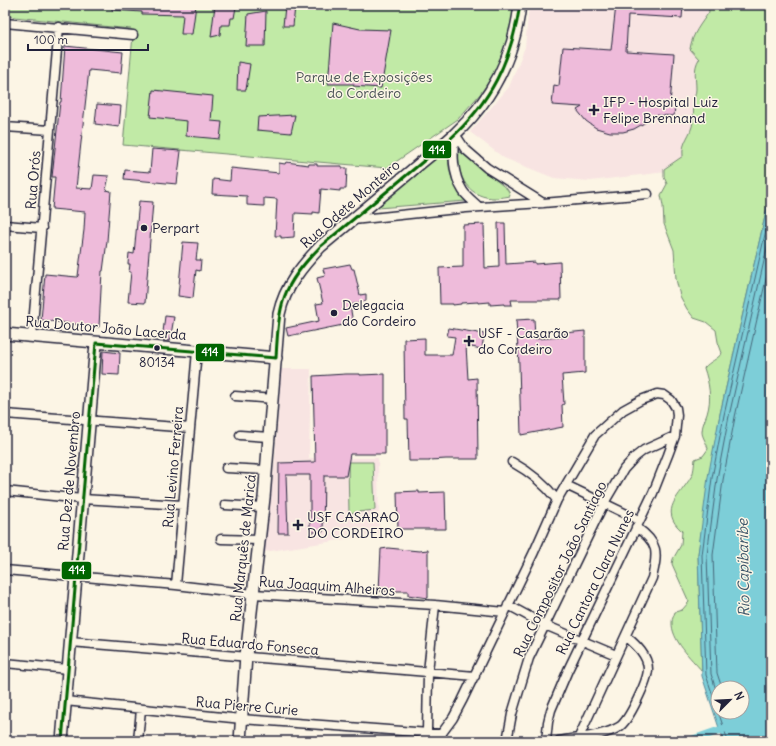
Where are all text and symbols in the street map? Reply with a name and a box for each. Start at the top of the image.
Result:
scale bar [28,26,148,52]
text: 100 m [34,32,68,47]
park label: Parque de Exposições do Cordeiro [296,68,432,102]
place label: IFP - Hospital Luiz Felipe Brennand [603,93,718,127]
marker: IFP - Hospital Luiz Felipe Brennand [588,104,600,116]
line badge: 414 [422,140,452,159]
text: 414 [429,143,446,157]
street label: Rua Orós [21,150,45,210]
street label: Rua Odete Monteiro [297,156,404,252]
place label: Perpart [152,219,200,237]
marker: Perpart [139,223,149,233]
place label: Delegacia do Cordeiro [342,296,416,330]
marker: Delegacia do Cordeiro [329,308,339,318]
street label: Rua Doutor João Lacerda [25,312,187,344]
place label: USF - Casarão do Cordeiro [478,324,569,358]
marker: USF - Casarão do Cordeiro [463,335,475,347]
marker: 80134 [152,343,162,353]
line badge: 414 [195,343,225,362]
text: 414 [202,345,219,359]
place label: 80134 [139,354,175,371]
street label: Rua Levino Ferreira [159,405,187,529]
street label: Rua Dez de Novembro [54,410,84,552]
street label: Rua Marquês de Maricá [226,473,260,623]
street label: Rua Compositor João Santiago [509,478,611,660]
street label: Rua Cantora Clara Nunes [552,506,638,658]
place label: USF CASARAO DO CORDEIRO [307,508,404,542]
water label: Rio Capibaribe [733,518,753,617]
marker: USF CASARAO DO CORDEIRO [292,519,304,531]
line badge: 414 [61,561,92,580]
text: 414 [69,563,86,577]
street label: Rua Joaquim Alheiros [258,572,396,600]
street label: Rua Eduardo Fonseca [181,629,319,659]
north arrow [710,680,750,720]
text: N [731,690,747,702]
street label: Rua Pierre Curie [195,693,299,719]

